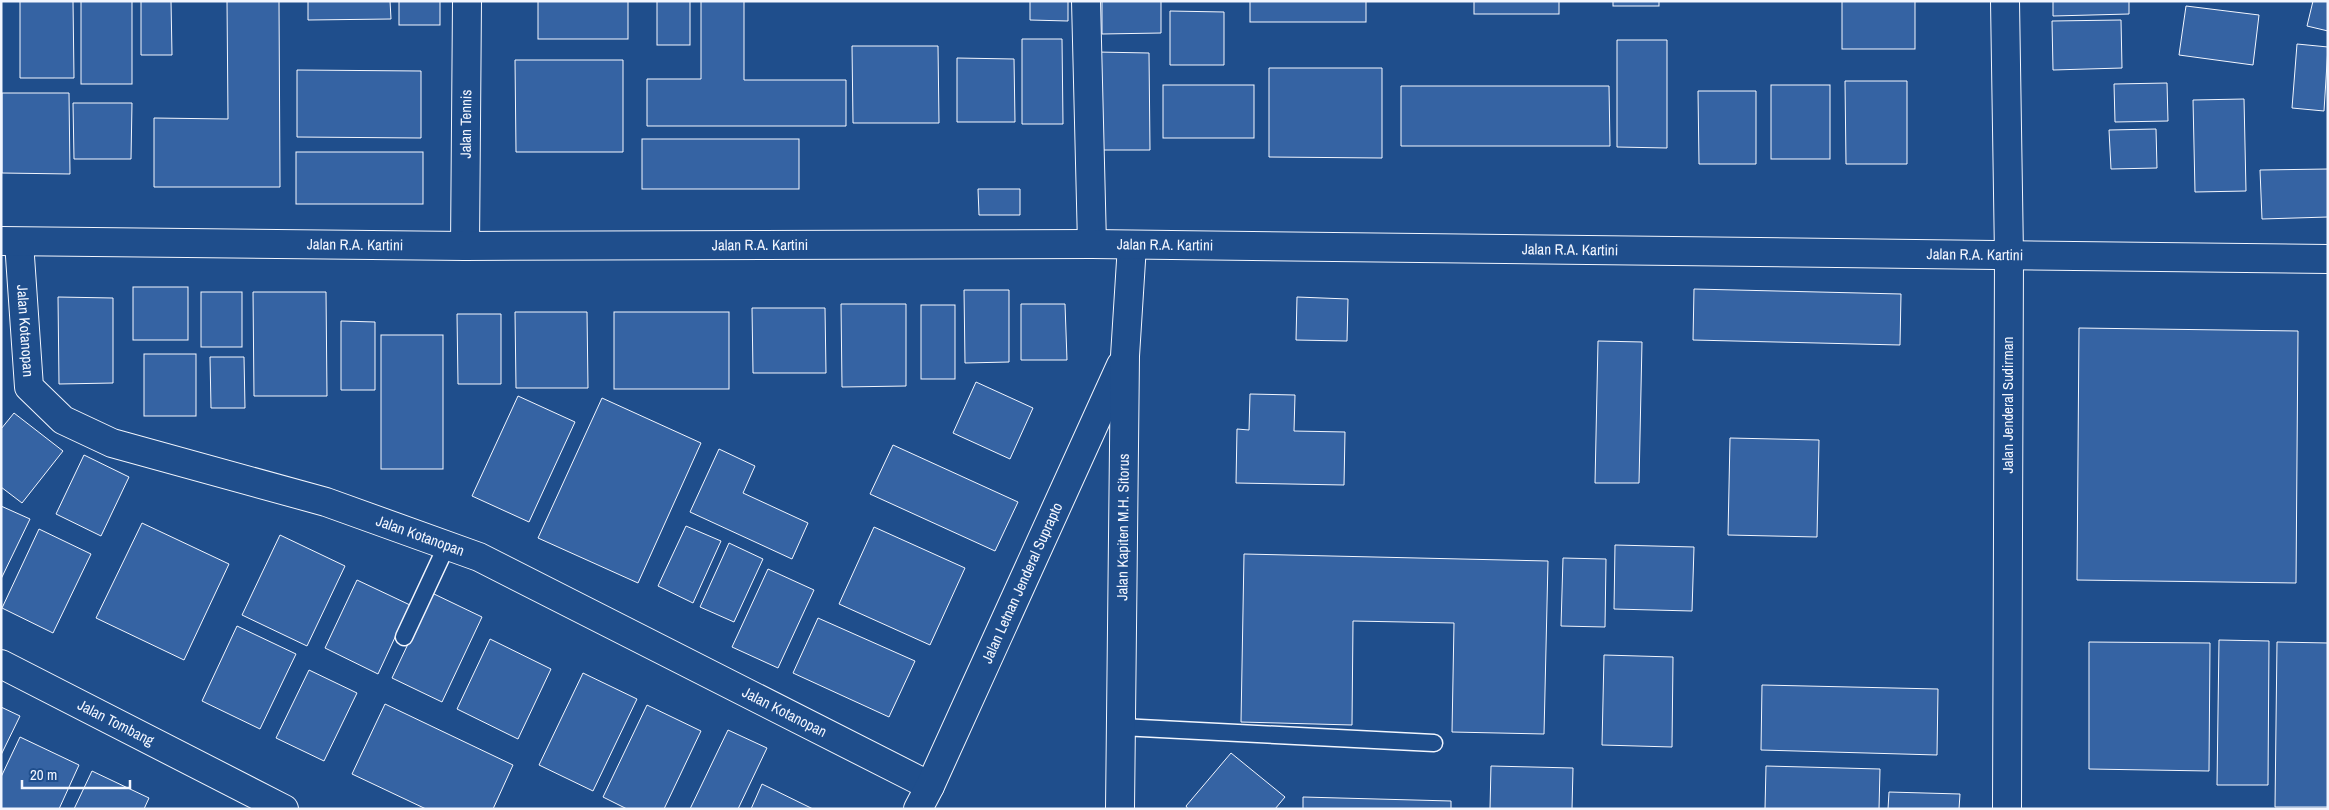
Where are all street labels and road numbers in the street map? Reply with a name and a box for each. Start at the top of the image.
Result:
street label: Jalan Tennis [455,89,476,159]
street label: Jalan R.A. Kartini [307,233,403,255]
street label: Jalan R.A. Kartini [1117,233,1213,255]
street label: Jalan R.A. Kartini [712,234,808,255]
street label: Jalan R.A. Kartini [1522,238,1618,260]
street label: Jalan R.A. Kartini [1927,243,2023,265]
street label: Jalan Kotanopan [12,284,39,378]
street label: Jalan Jenderal Sudirman [1997,337,2018,473]
street label: Jalan Kapiten M.H. Sitorus [1111,453,1134,601]
street label: Jalan Letnan Jenderal Suprapto [976,499,1067,666]
street label: Jalan Kotanopan [373,510,467,561]
street label: Jalan Kotanopan [739,681,831,742]
street label: Jalan Tombang [74,694,158,751]

